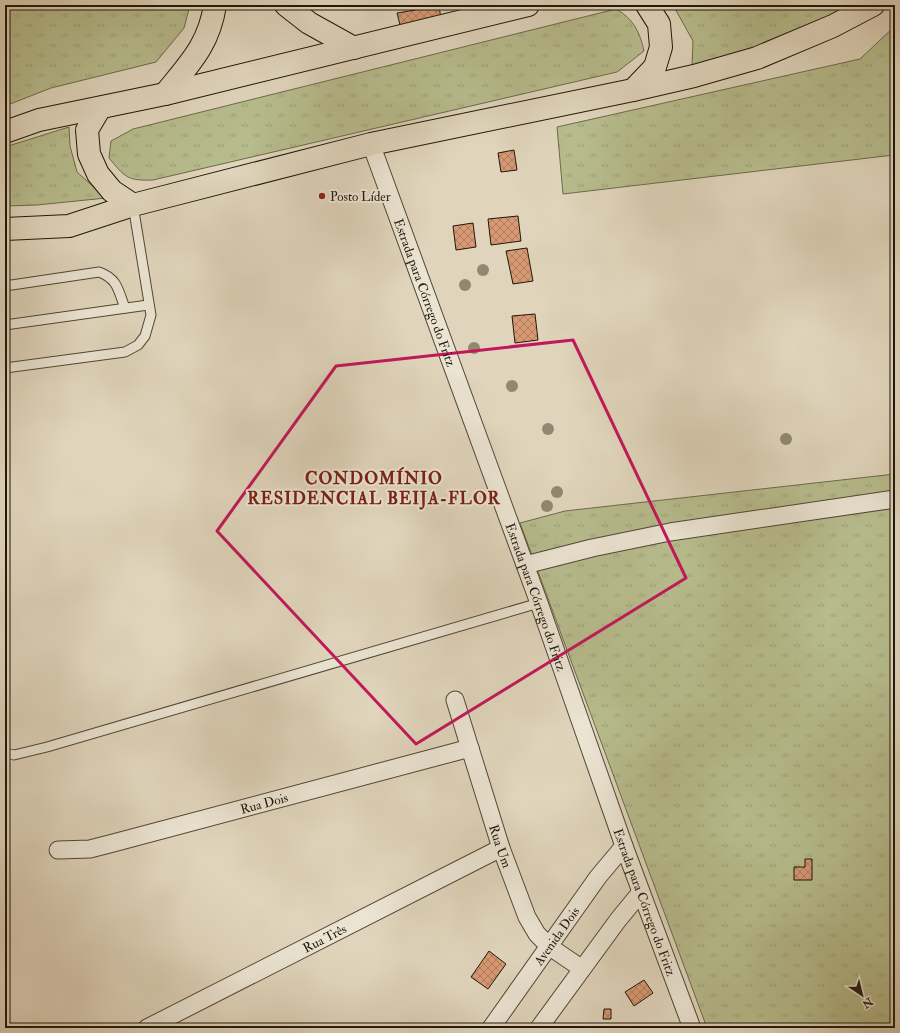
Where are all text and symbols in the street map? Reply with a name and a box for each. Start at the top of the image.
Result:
place label: Posto Líder [330,189,391,205]
marker: Posto Líder [317,191,327,201]
street label: Estrada para Córrego do Fritz [390,217,459,369]
district label: CONDOMÍNIO RESIDENCIAL BEIJA-FLOR [247,466,501,510]
street label: Estrada para Córrego do Fritz [501,521,569,674]
street label: Rua Dois [239,790,290,818]
street label: Rua Um [485,823,515,870]
street label: Estrada para Córrego do Fritz [609,826,679,979]
street label: Avenida Dois [530,903,584,970]
street label: Rua Três [300,921,350,956]
north arrow [842,975,882,1015]
text: N [859,994,876,1012]

